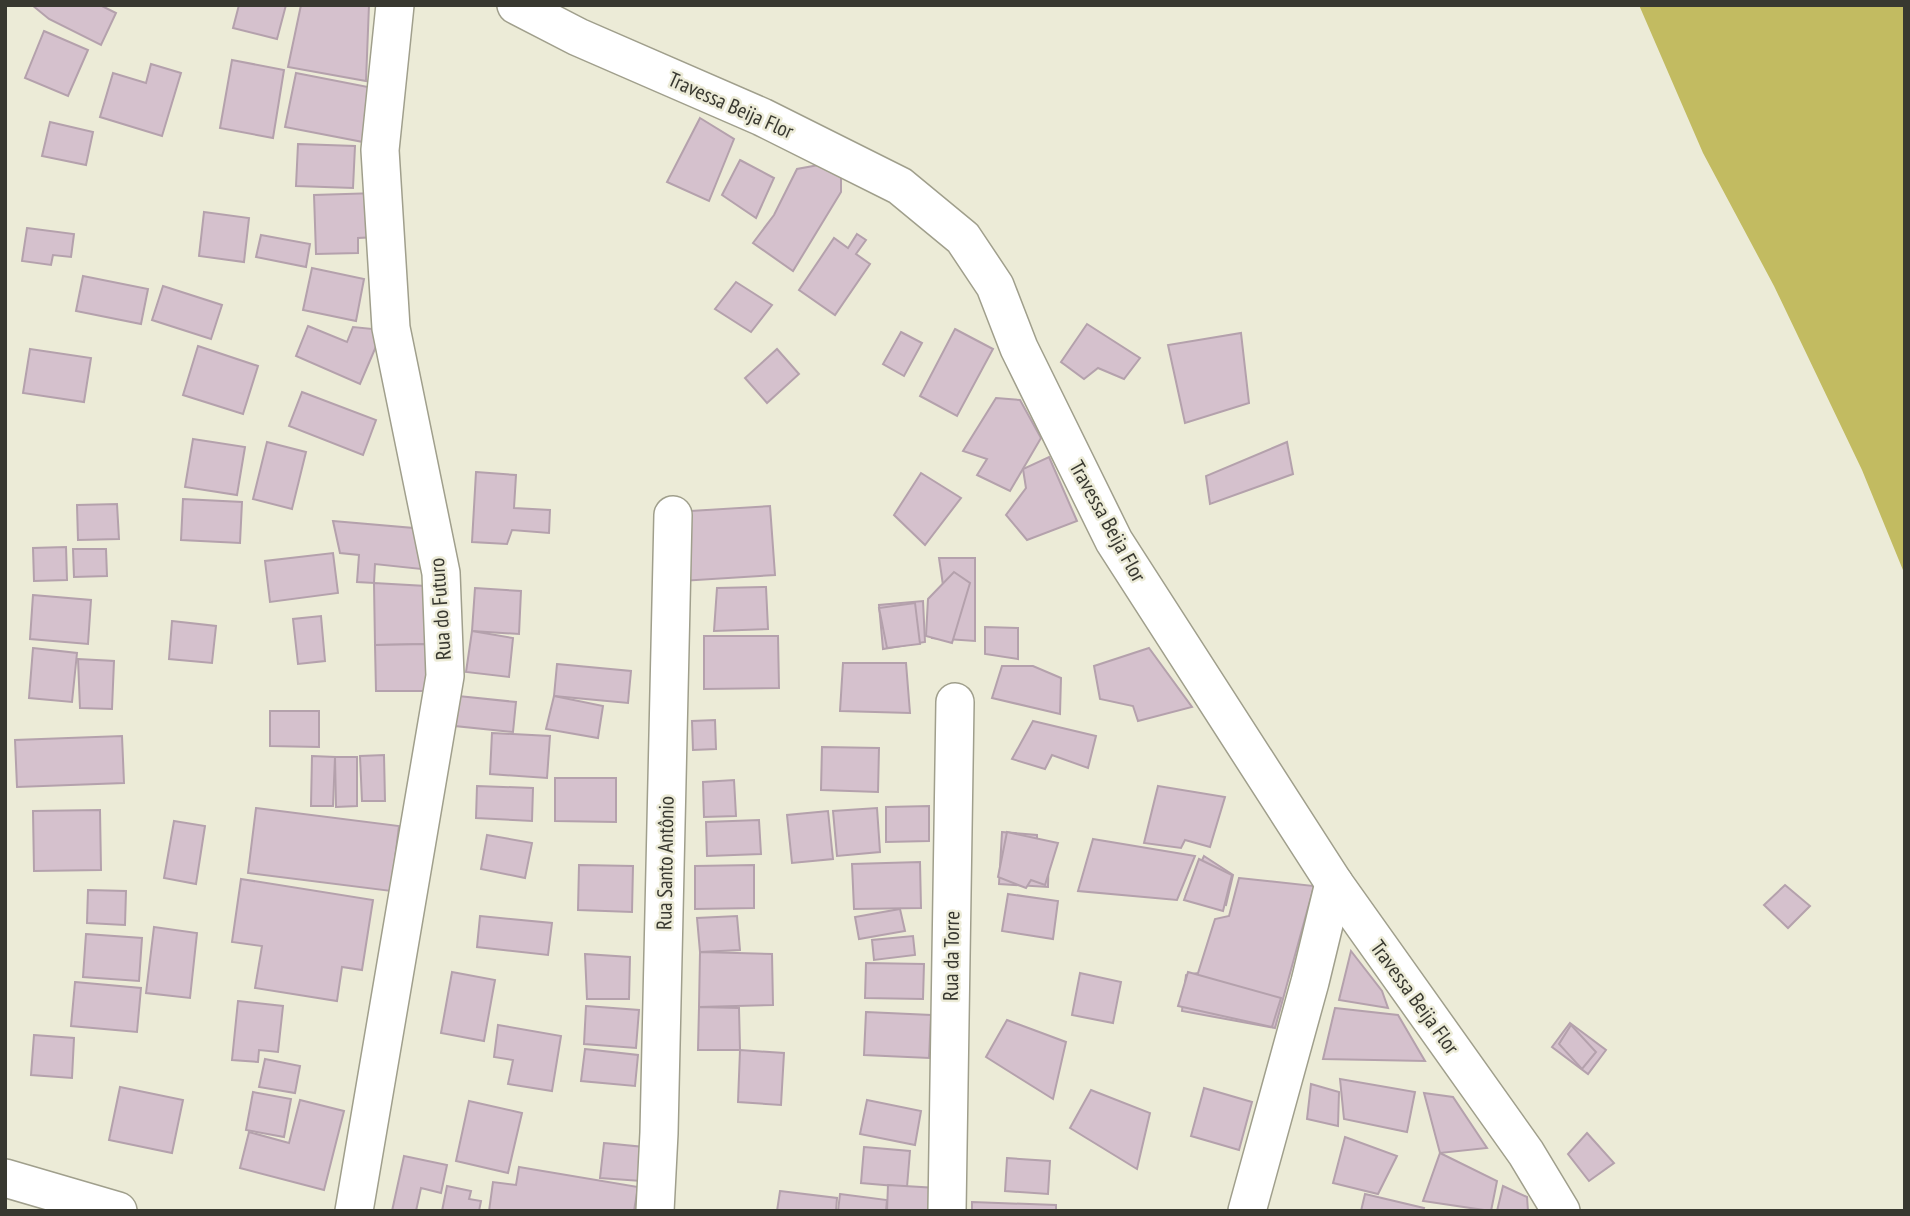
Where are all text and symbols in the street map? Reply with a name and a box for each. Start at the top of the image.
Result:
street label: Travessa Beija Flor [664,65,798,145]
street label: Travessa Beija Flor [1064,456,1153,587]
street label: Rua do Futuro [423,557,457,661]
street label: Rua Santo Antônio [650,796,680,930]
street label: Rua da Torre [937,911,965,1001]
street label: Travessa Beija Flor [1365,935,1466,1060]

